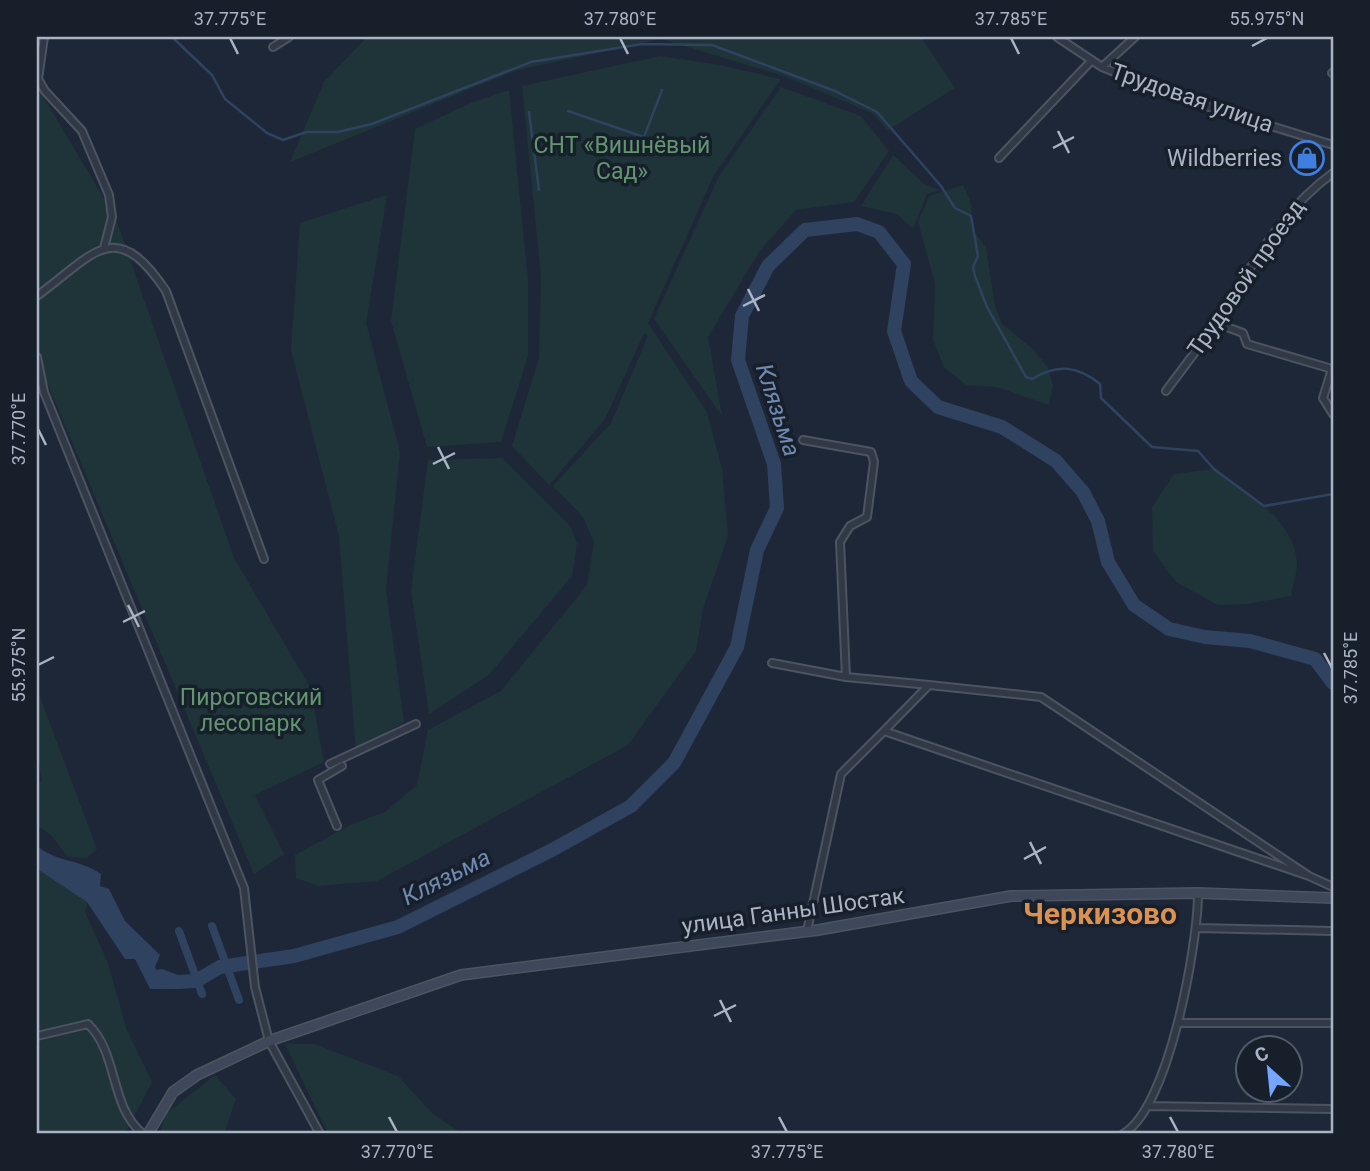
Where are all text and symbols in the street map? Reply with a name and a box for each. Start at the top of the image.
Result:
text: 37.775°E [194,8,266,29]
text: 37.780°E [584,8,656,29]
text: 37.785°E [975,8,1047,29]
text: 55.975°N [1230,8,1304,29]
street label: Трудовая улица [1107,58,1277,138]
park label: СНТ «Вишнёвый Сад» [534,132,710,185]
shop icon: Wildberries [1288,139,1326,177]
place label: Wildberries [1167,145,1282,172]
street label: Трудовой проезд [1182,194,1310,361]
water label: Клязьма [750,360,806,460]
text: 37.770°E [8,393,29,465]
text: 55.975°N [8,628,29,702]
text: 37.785°E [1340,632,1361,704]
park label: Пироговский лесопарк [180,684,322,737]
water label: Клязьма [397,843,495,911]
street label: улица Ганны Шостак [680,882,907,940]
district label: Черкизово [1023,896,1177,931]
north arrow [1234,1034,1304,1104]
text: С [1251,1041,1272,1067]
text: 37.770°E [361,1141,433,1162]
text: 37.775°E [751,1141,823,1162]
text: 37.780°E [1142,1141,1214,1162]

